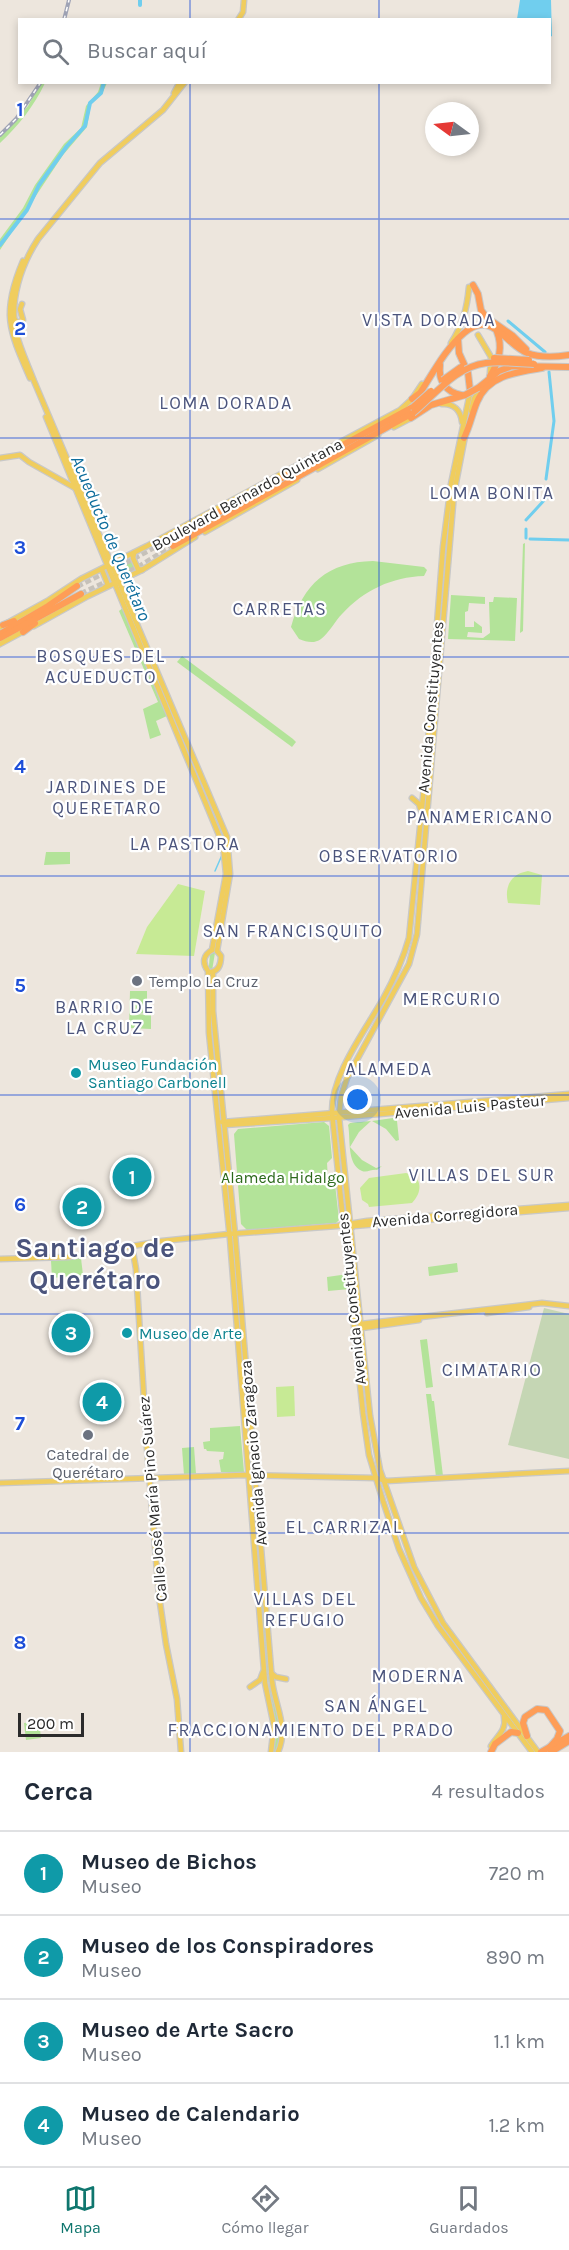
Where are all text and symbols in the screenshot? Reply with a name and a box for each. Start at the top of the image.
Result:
search box [18,18,551,84]
icon: search [39,35,72,68]
text: Buscar aquí [87,38,207,64]
text: 1 [16,98,24,121]
north arrow [425,102,479,156]
district label: VISTA DORADA [362,309,496,331]
text: 2 [14,317,26,340]
district label: LOMA DORADA [159,392,293,414]
street label: Boulevard Bernardo Quintana [149,434,346,555]
water label: Acueducto de Querétaro [66,452,156,624]
district label: LOMA BONITA [429,482,555,504]
text: 3 [14,536,26,559]
district label: CARRETAS [232,598,328,620]
street label: Avenida Constituyentes [414,620,447,794]
district label: BOSQUES DEL ACUEDUCTO [36,645,166,688]
text: 4 [14,755,26,778]
district label: JARDINES DE QUERETARO [46,776,168,819]
district label: PANAMERICANO [407,806,554,828]
district label: LA PASTORA [130,833,240,855]
district label: OBSERVATORIO [319,845,459,867]
district label: SAN FRANCISQUITO [202,920,384,942]
place label: Templo La Cruz [149,972,258,991]
text: 5 [14,974,26,997]
marker: Templo La Cruz [130,974,144,988]
district label: MERCURIO [403,988,501,1010]
district label: BARRIO DE LA CRUZ [55,996,155,1039]
place label: Museo Fundación Santiago Carbonell [88,1055,227,1092]
district label: ALAMEDA [345,1058,433,1080]
marker: Museo Fundación Santiago Carbonell [69,1066,83,1080]
your location [343,1085,372,1114]
street label: Avenida Luis Pasteur [394,1090,547,1123]
pin: 1 [112,1154,152,1200]
district label: VILLAS DEL SUR [409,1164,555,1186]
park label: Alameda Hidalgo [221,1168,345,1187]
pin: 2 [62,1184,101,1230]
text: 6 [14,1193,26,1216]
street label: Avenida Corregidora [371,1200,519,1231]
street label: Avenida Constituyentes [333,1212,370,1386]
district label: Santiago de Querétaro [15,1231,175,1296]
pin: 3 [52,1310,90,1356]
place label: Museo de Arte [139,1324,242,1343]
marker: Museo de Arte [120,1326,134,1340]
street label: Avenida Ignacio Zaragoza [236,1359,271,1547]
district label: CIMATARIO [442,1359,542,1381]
pin: 4 [82,1380,122,1424]
street label: Calle José María Pino Suárez [134,1395,171,1603]
text: 7 [15,1412,25,1435]
marker: Catedral de Querétaro [81,1428,95,1442]
place label: Catedral de Querétaro [47,1445,129,1482]
district label: EL CARRIZAL [285,1516,403,1538]
district label: VILLAS DEL REFUGIO [254,1588,356,1631]
text: 8 [14,1631,26,1654]
district label: MODERNA [371,1665,465,1687]
district label: SAN ÁNGEL [324,1694,428,1717]
scale bar [18,1710,84,1738]
text: 200 m [27,1714,74,1733]
district label: FRACCIONAMIENTO DEL PRADO [168,1719,454,1741]
text: Cerca [24,1776,93,1807]
text: 4 resultados [432,1780,545,1803]
text: Museo de Bichos [81,1849,257,1875]
text: 1 [40,1862,47,1885]
text: 720 m [489,1862,545,1885]
text: Museo [81,1875,142,1898]
text: Museo de los Conspiradores [81,1933,374,1959]
text: 2 [37,1946,50,1969]
text: 890 m [486,1946,545,1969]
text: Museo [81,1959,142,1982]
text: Museo de Arte Sacro [81,2017,294,2043]
text: 3 [37,2030,50,2053]
text: 1.1 km [493,2030,545,2053]
text: Museo [81,2043,142,2066]
text: Museo de Calendario [81,2101,300,2127]
text: 4 [38,2114,49,2137]
text: 1.2 km [489,2114,545,2137]
text: Museo [81,2127,142,2150]
tab: Mapa [60,2182,101,2237]
tab: Cómo llegar [222,2182,308,2237]
tab: Guardados [429,2182,509,2237]

